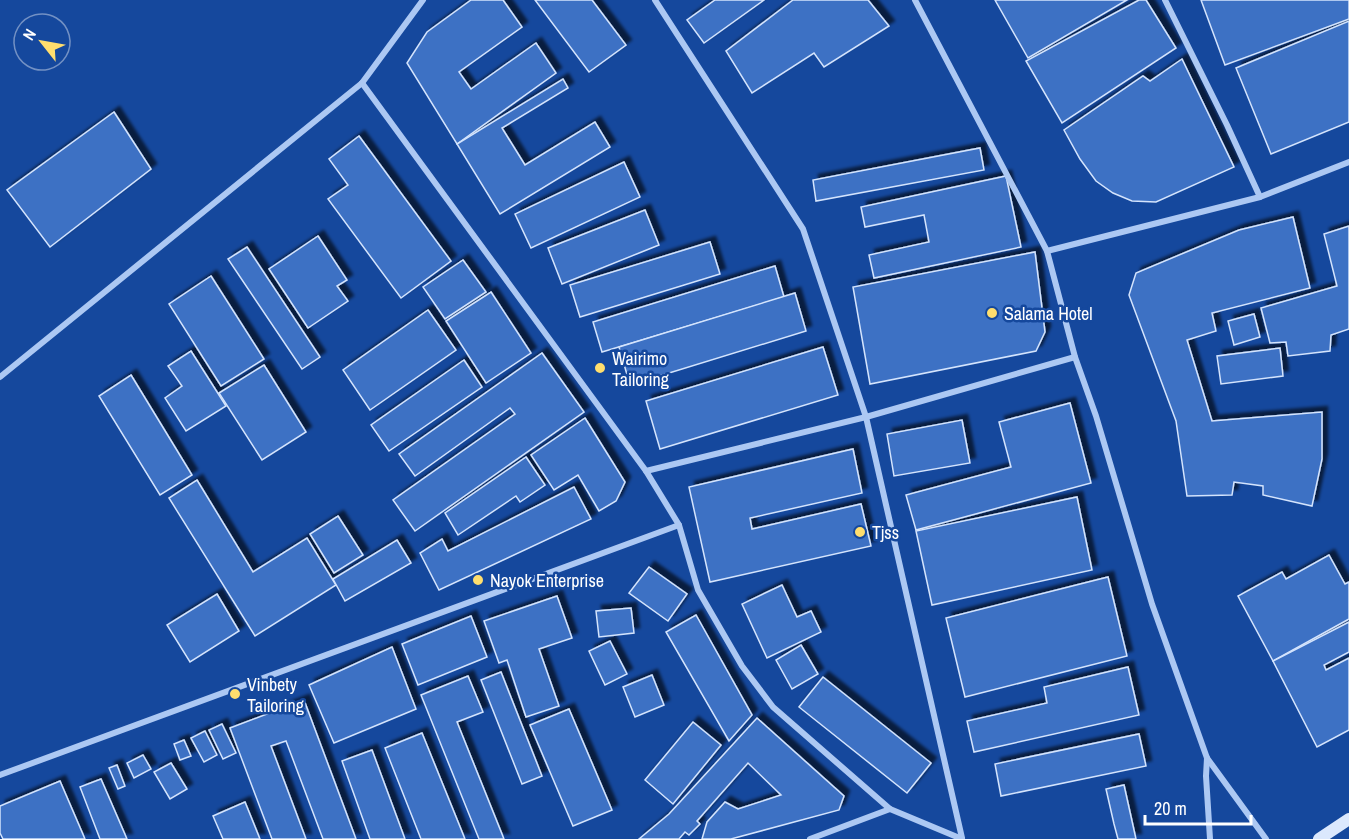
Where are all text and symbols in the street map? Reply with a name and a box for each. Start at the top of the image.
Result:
north arrow [12,12,72,72]
text: N [17,25,41,44]
place label: Salama Hotel [1004,301,1093,326]
marker: Salama Hotel [985,306,999,320]
place label: Wairimo Tailoring [612,346,670,392]
marker: Wairimo Tailoring [593,361,607,375]
place label: Tjss [872,520,899,545]
marker: Tjss [853,525,867,539]
place label: Nayok Enterprise [490,568,604,593]
marker: Nayok Enterprise [471,573,485,587]
place label: Vinbety Tailoring [247,672,305,718]
marker: Vinbety Tailoring [228,687,242,701]
scale bar [1145,788,1252,826]
text: 20 m [1154,796,1187,821]

